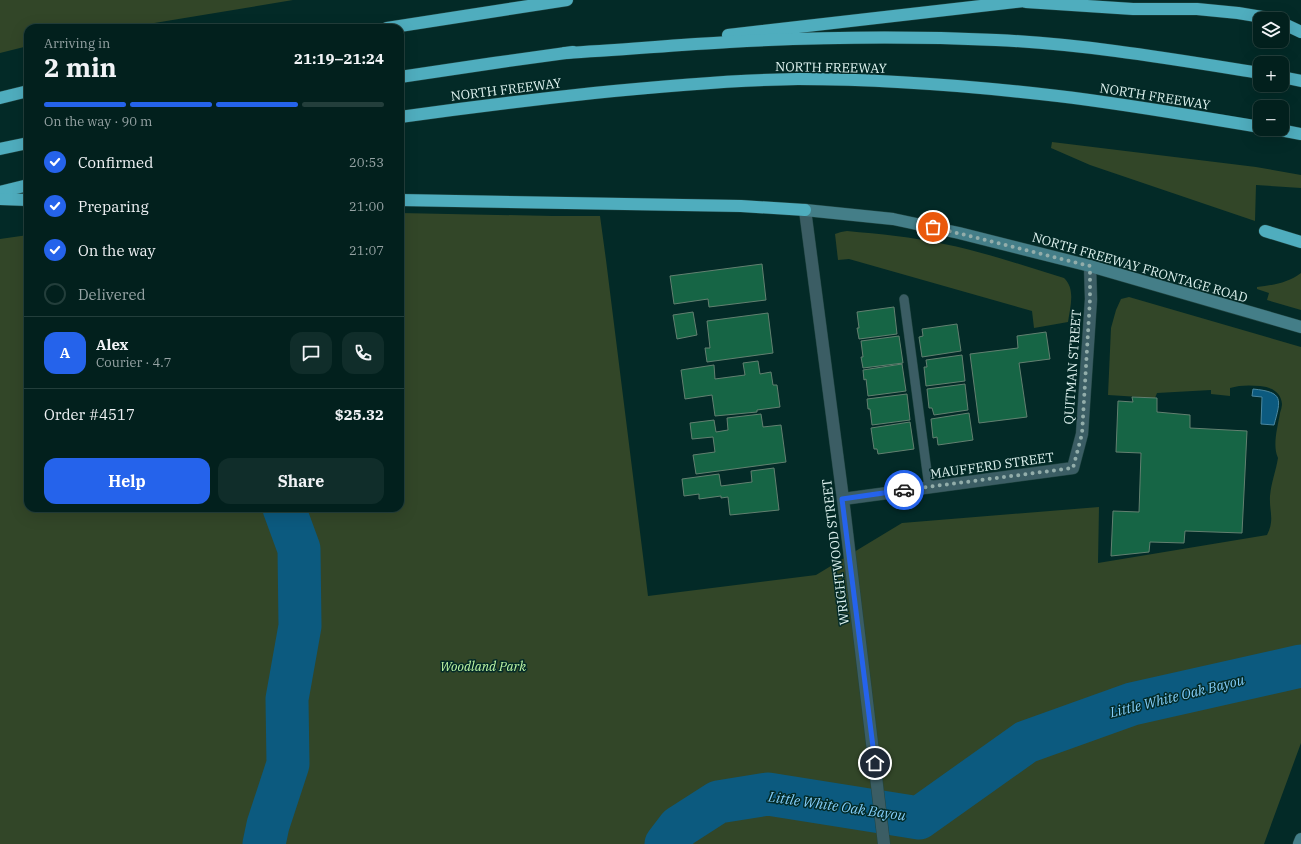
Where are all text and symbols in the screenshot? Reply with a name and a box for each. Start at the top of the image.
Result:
map controls [1253,12,1289,136]
button: layers [1253,12,1289,48]
text: Arriving in [44,35,110,52]
text: 21:19–21:24 [294,49,384,68]
text: 2 min [44,50,117,84]
button: + [1253,56,1289,92]
street label: NORTH FREEWAY [775,58,887,77]
street label: NORTH FREEWAY [450,74,563,105]
street label: NORTH FREEWAY [1098,79,1211,114]
button: − [1253,100,1289,136]
text: On the way · 90 m [44,113,152,130]
icon: check [44,151,66,173]
text: Confirmed [78,153,153,172]
text: 20:53 [349,154,384,171]
icon: check [44,195,66,217]
text: Preparing [78,197,149,216]
text: 21:00 [349,198,384,215]
pin [916,210,950,244]
icon: bag [922,216,944,238]
street label: NORTH FREEWAY FRONTAGE ROAD [1030,228,1250,306]
icon: check [44,239,66,261]
text: On the way [78,241,156,260]
text: 21:07 [349,242,384,259]
text: Delivered [78,285,146,304]
street label: QUITMAN STREET [1060,309,1085,425]
button: chat [290,332,332,374]
button: phone [342,332,384,374]
text: Alex [96,335,128,354]
text: A [60,343,70,362]
text: Courier · 4.7 [96,354,172,371]
text: Order #4517 [44,405,135,424]
text: $25.32 [335,405,384,424]
street label: MAUFFERD STREET [929,448,1056,483]
button: Help [44,458,210,504]
button: Share [218,458,384,504]
courier [884,470,924,510]
street label: WRIGHTWOOD STREET [818,477,853,626]
icon: car [893,479,915,501]
park label: Woodland Park [440,658,526,675]
water label: Little White Oak Bayou [1107,671,1246,722]
pin [858,746,892,780]
icon: home [864,752,886,774]
water label: Little White Oak Bayou [766,787,907,825]

